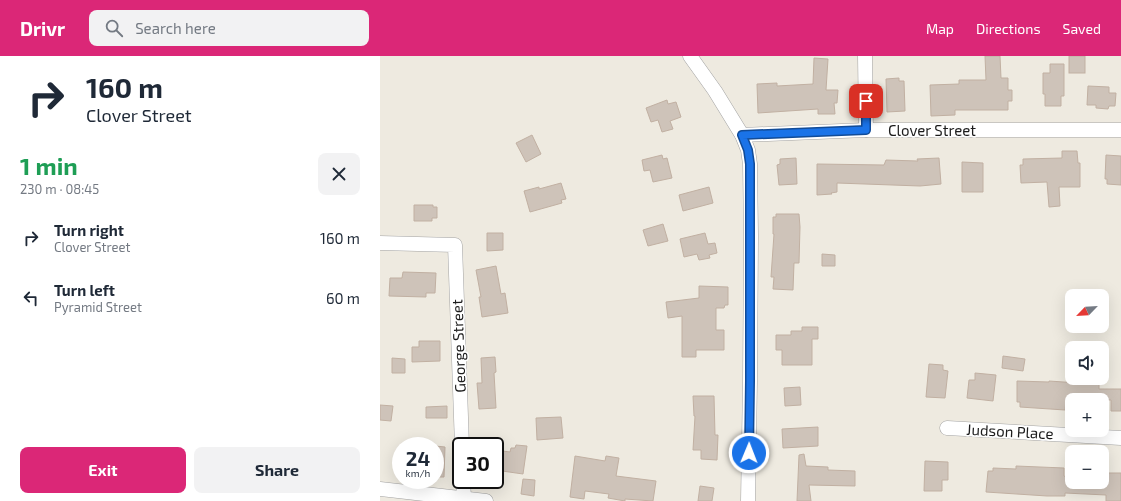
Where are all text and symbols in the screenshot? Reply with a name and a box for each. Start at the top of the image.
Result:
search box [89,10,369,46]
text: Drivr [20,17,65,40]
icon: search [103,17,125,39]
text: Search here [135,19,216,37]
text: Map [926,20,954,37]
text: Directions [976,20,1041,37]
text: Saved [1063,20,1101,37]
text: 160 m [86,70,163,104]
icon: right [20,72,72,124]
pin [849,84,883,118]
icon: arrive [855,90,877,112]
text: Clover Street [86,104,192,126]
street label: Clover Street [888,121,976,139]
text: 1 min [20,151,78,180]
button: close [318,153,360,195]
text: 230 m · 08:45 [20,181,99,197]
text: Turn right [54,221,124,239]
icon: right [20,227,42,249]
text: 160 m [320,229,360,247]
text: Clover Street [54,239,130,255]
text: Turn left [54,281,115,299]
icon: left [20,287,42,309]
text: 60 m [326,289,360,307]
north arrow [1065,289,1109,333]
map controls [1065,289,1109,489]
text: Pyramid Street [54,299,142,315]
street label: George Street [447,299,469,393]
button: sound [1065,341,1109,385]
button: + [1065,393,1109,437]
street label: Judson Place [966,420,1054,442]
position arrow [728,432,770,474]
speed limit sign: 30 [452,437,504,489]
button: − [1065,445,1109,489]
text: 24 [406,446,430,470]
button: Exit [20,447,186,493]
button: Share [194,447,360,493]
text: km/h [406,467,430,479]

